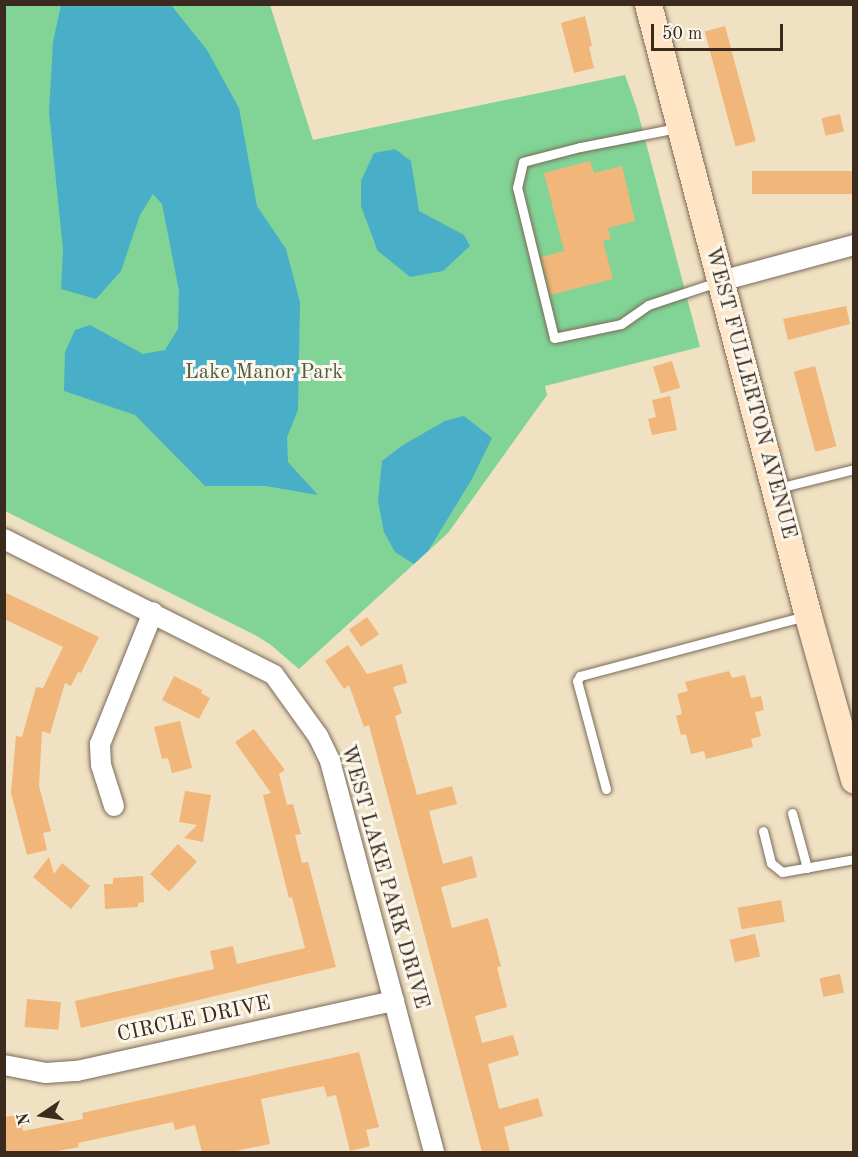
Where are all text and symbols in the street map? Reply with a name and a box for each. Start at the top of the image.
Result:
scale bar [654,12,786,50]
text: 50 m [662,25,702,43]
street label: WEST FULLERTON AVENUE [699,244,801,542]
park label: Lake Manor Park [185,360,343,386]
street label: WEST LAKE PARK DRIVE [334,742,434,1012]
street label: CIRCLE DRIVE [115,991,273,1049]
north arrow [12,1085,72,1145]
text: N [15,1111,34,1127]

